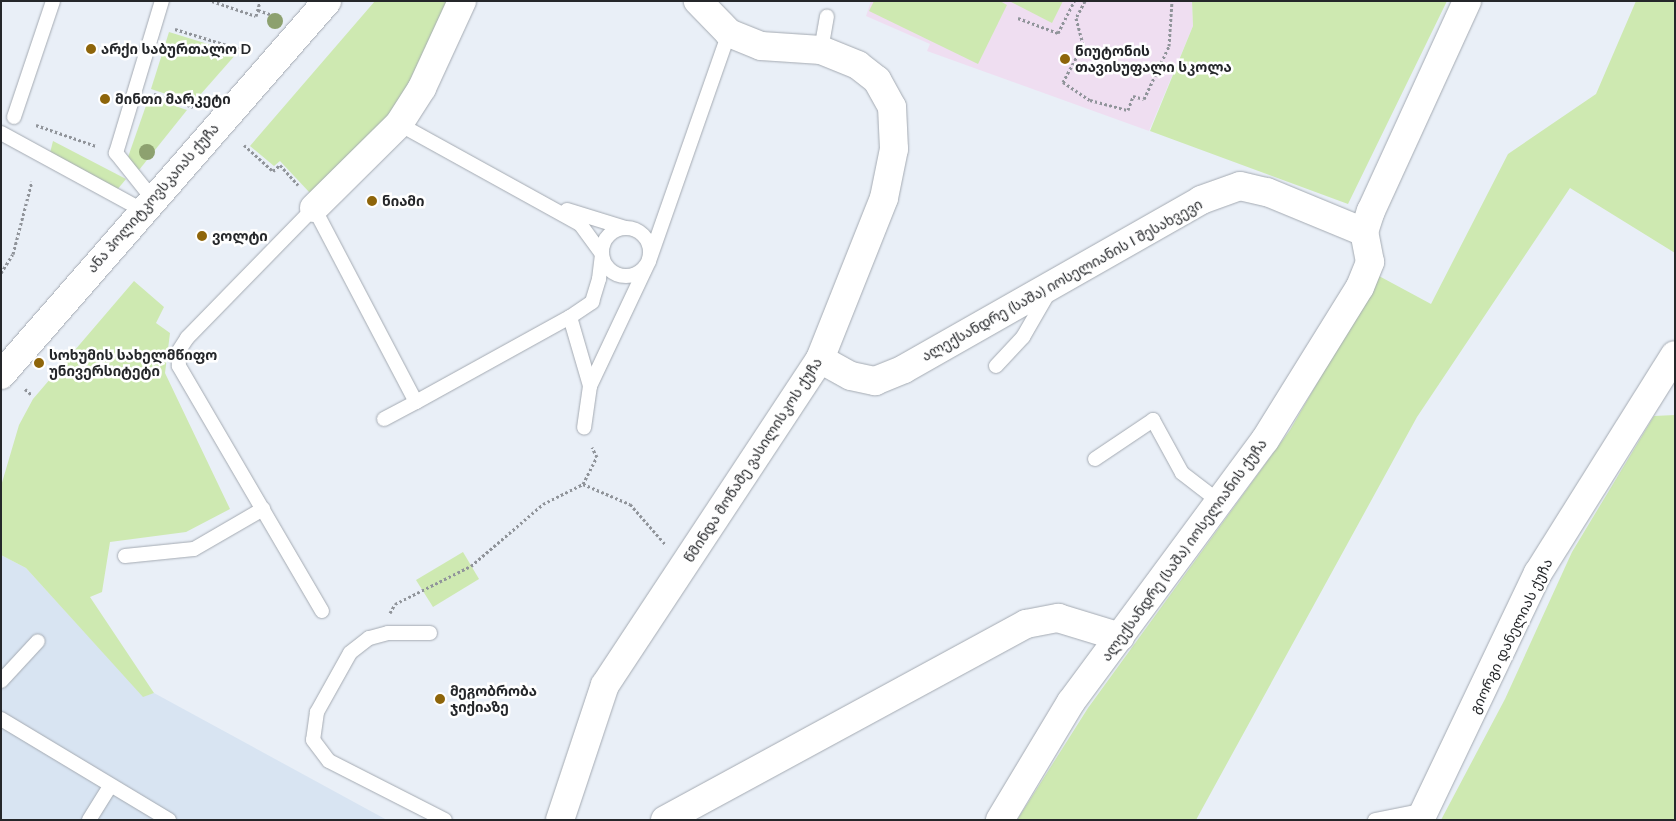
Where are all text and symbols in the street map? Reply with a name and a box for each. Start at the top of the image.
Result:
place label: არქი საბურთალო D [101,41,251,57]
marker: არქი საბურთალო D [85,43,97,55]
place label: ნიუტონის თავისუფალი სკოლა [1075,43,1232,75]
marker: ნიუტონის თავისუფალი სკოლა [1059,53,1071,65]
place label: მინთი მარკეტი [115,91,231,107]
marker: მინთი მარკეტი [99,93,111,105]
street label: ანა პოლიტკოვსკაიას ქუჩა [84,120,222,276]
place label: ნიამი [382,193,425,209]
marker: ნიამი [366,195,378,207]
street label: ალექსანდრე (საშა) იოსელიანის I შესახვევი [919,195,1205,365]
place label: ვოლტი [212,228,268,244]
marker: ვოლტი [196,230,208,242]
place label: სოხუმის სახელმწიფო უნივერსიტეტი [49,347,217,380]
street label: წმინდა მოწამე ვასილისკოს ქუჩა [680,355,826,565]
marker: სოხუმის სახელმწიფო უნივერსიტეტი [33,357,45,369]
street label: ალექსანდრე (საშა) იოსელიანის ქუჩა [1098,436,1270,664]
street label: გიორგი დანელიას ქუჩა [1466,556,1556,716]
place label: მეგობრობა ჯიქიაზე [450,683,537,716]
marker: მეგობრობა ჯიქიაზე [434,693,446,705]

